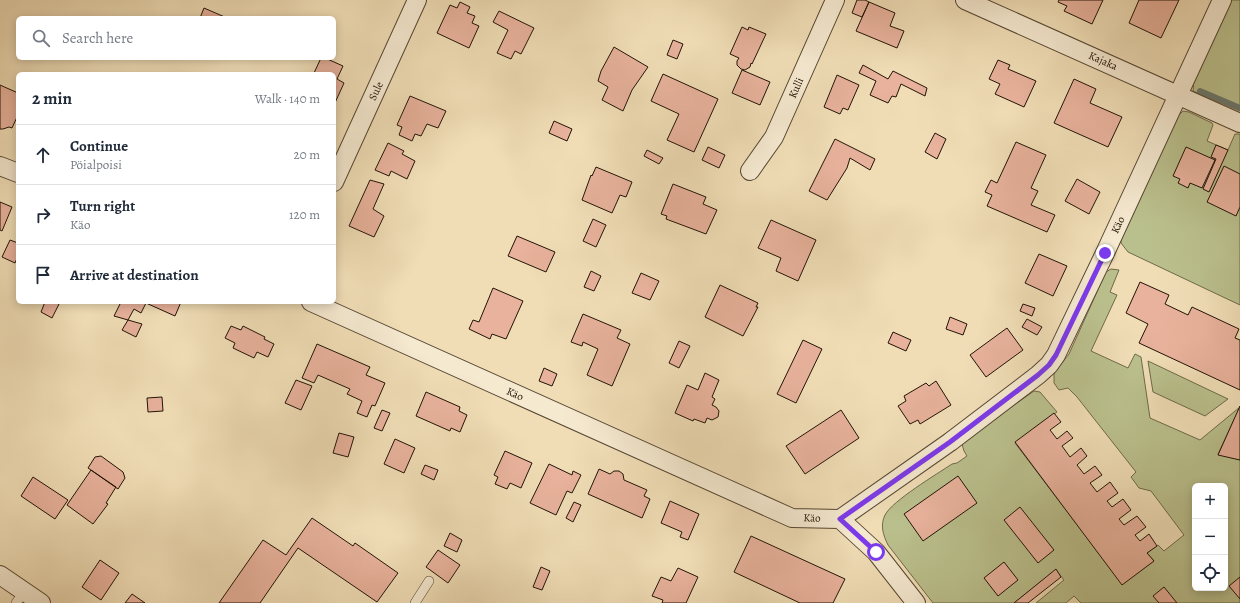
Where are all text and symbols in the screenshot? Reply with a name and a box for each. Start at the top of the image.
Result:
search box [16,16,336,60]
icon: search [30,27,52,49]
text: Search here [62,28,133,48]
street label: Kajaka [1086,48,1121,74]
street label: Kulli [785,75,807,101]
street label: Sule [365,79,387,103]
text: 2 min [32,87,72,110]
text: Walk · 140 m [255,90,320,107]
text: Continue [70,136,128,156]
icon: ahead [32,144,54,166]
text: 20 m [294,146,320,163]
text: Pöialpoisi [70,156,122,173]
text: Turn right [70,196,135,216]
icon: right [32,204,54,226]
text: 120 m [289,206,320,223]
street label: Käo [1108,213,1129,236]
text: Käo [70,216,91,233]
route end [1096,244,1114,262]
icon: arrive [32,264,54,286]
text: Arrive at destination [70,265,199,285]
street label: Käo [504,384,526,405]
map controls [1192,483,1228,591]
button: + [1192,483,1228,519]
street label: Käo [803,510,821,526]
button: − [1192,519,1228,555]
route start [867,543,885,561]
button: locate [1192,555,1228,591]

